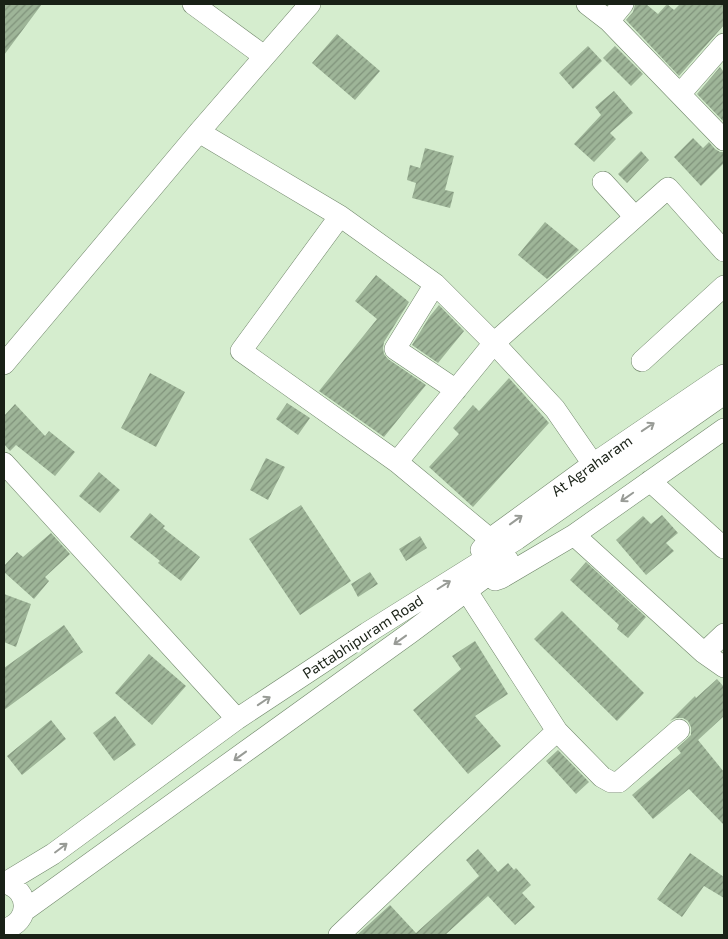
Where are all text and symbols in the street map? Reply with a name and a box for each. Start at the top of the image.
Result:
one-way arrow [641,422,655,432]
street label: At Agraharam [548,431,635,500]
one-way arrow [620,492,634,502]
one-way arrow [509,515,522,526]
one-way arrow [437,579,451,589]
street label: Pattabhipuram Road [299,590,426,682]
one-way arrow [393,635,407,645]
one-way arrow [257,696,271,707]
one-way arrow [234,750,247,761]
one-way arrow [54,843,68,853]

